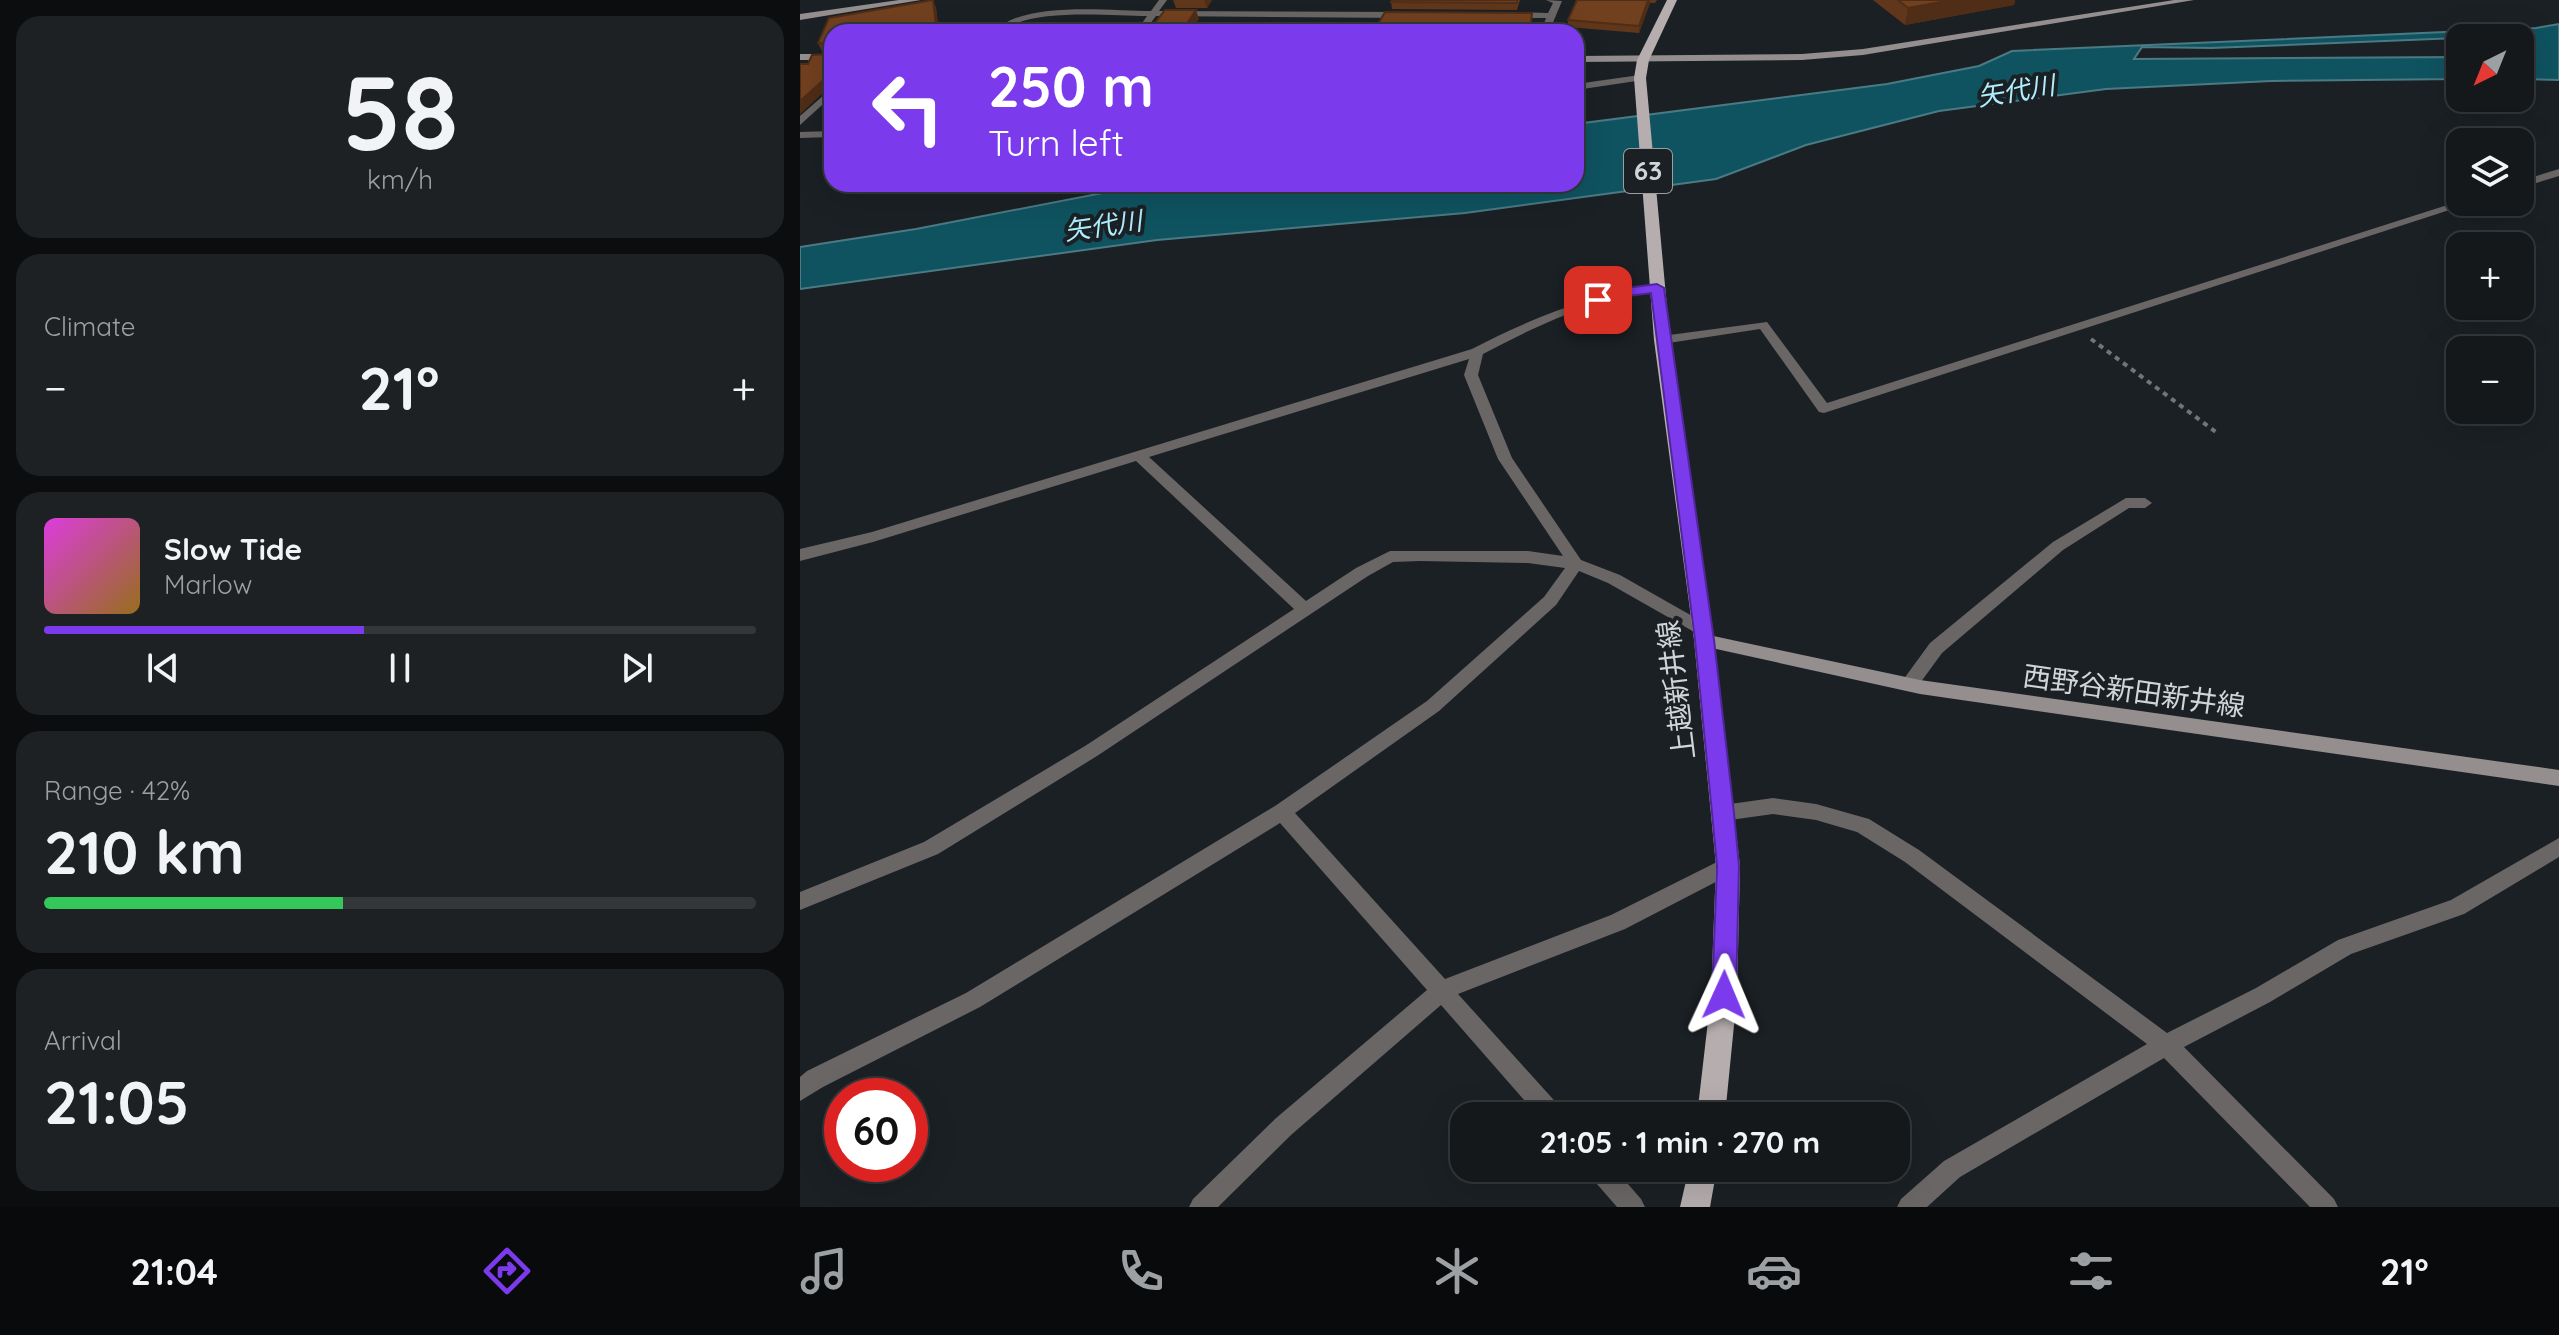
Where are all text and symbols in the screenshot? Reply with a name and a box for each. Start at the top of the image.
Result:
north arrow [2446,24,2534,112]
map controls [2446,24,2534,424]
text: 58 [342,46,458,176]
text: 250 m [988,51,1154,121]
icon: left [856,56,960,160]
water label: 矢代川 [1975,68,2060,113]
text: Turn left [988,120,1124,165]
button: layers [2446,128,2534,216]
road number: 63 [1624,149,1672,193]
text: km/h [367,163,433,196]
water label: 矢代川 [1062,203,1147,247]
button: + [2446,232,2534,320]
pin [1564,266,1632,334]
icon: arrive [1576,278,1620,322]
text: Climate [44,310,135,343]
button: − [2446,336,2534,424]
text: 21° [359,350,440,425]
text: − [44,360,67,415]
text: + [731,360,756,415]
text: Slow Tide [164,530,302,568]
text: Marlow [164,568,252,601]
street label: 上越新井線 [1650,618,1701,762]
icon: previous [141,646,185,690]
icon: pause [378,646,422,690]
icon: next [615,646,659,690]
street label: 西野谷新田新井線 [2021,658,2247,723]
text: Range · 42% [44,774,190,807]
text: 210 km [44,814,245,889]
position arrow [1682,953,1766,1037]
text: Arrival [44,1024,122,1057]
text: 21:05 [44,1064,189,1139]
speed limit sign: 60 [824,1078,928,1182]
text: 21:05 · 1 min · 270 m [1540,1123,1820,1161]
icon: directions [479,1243,535,1299]
icon: music [796,1243,852,1299]
icon: phone [1113,1243,1169,1299]
icon: climate [1429,1243,1485,1299]
icon: car [1746,1243,1802,1299]
icon: filters [2063,1243,2119,1299]
text: 21:04 [130,1249,218,1294]
text: 21° [2380,1249,2429,1294]

